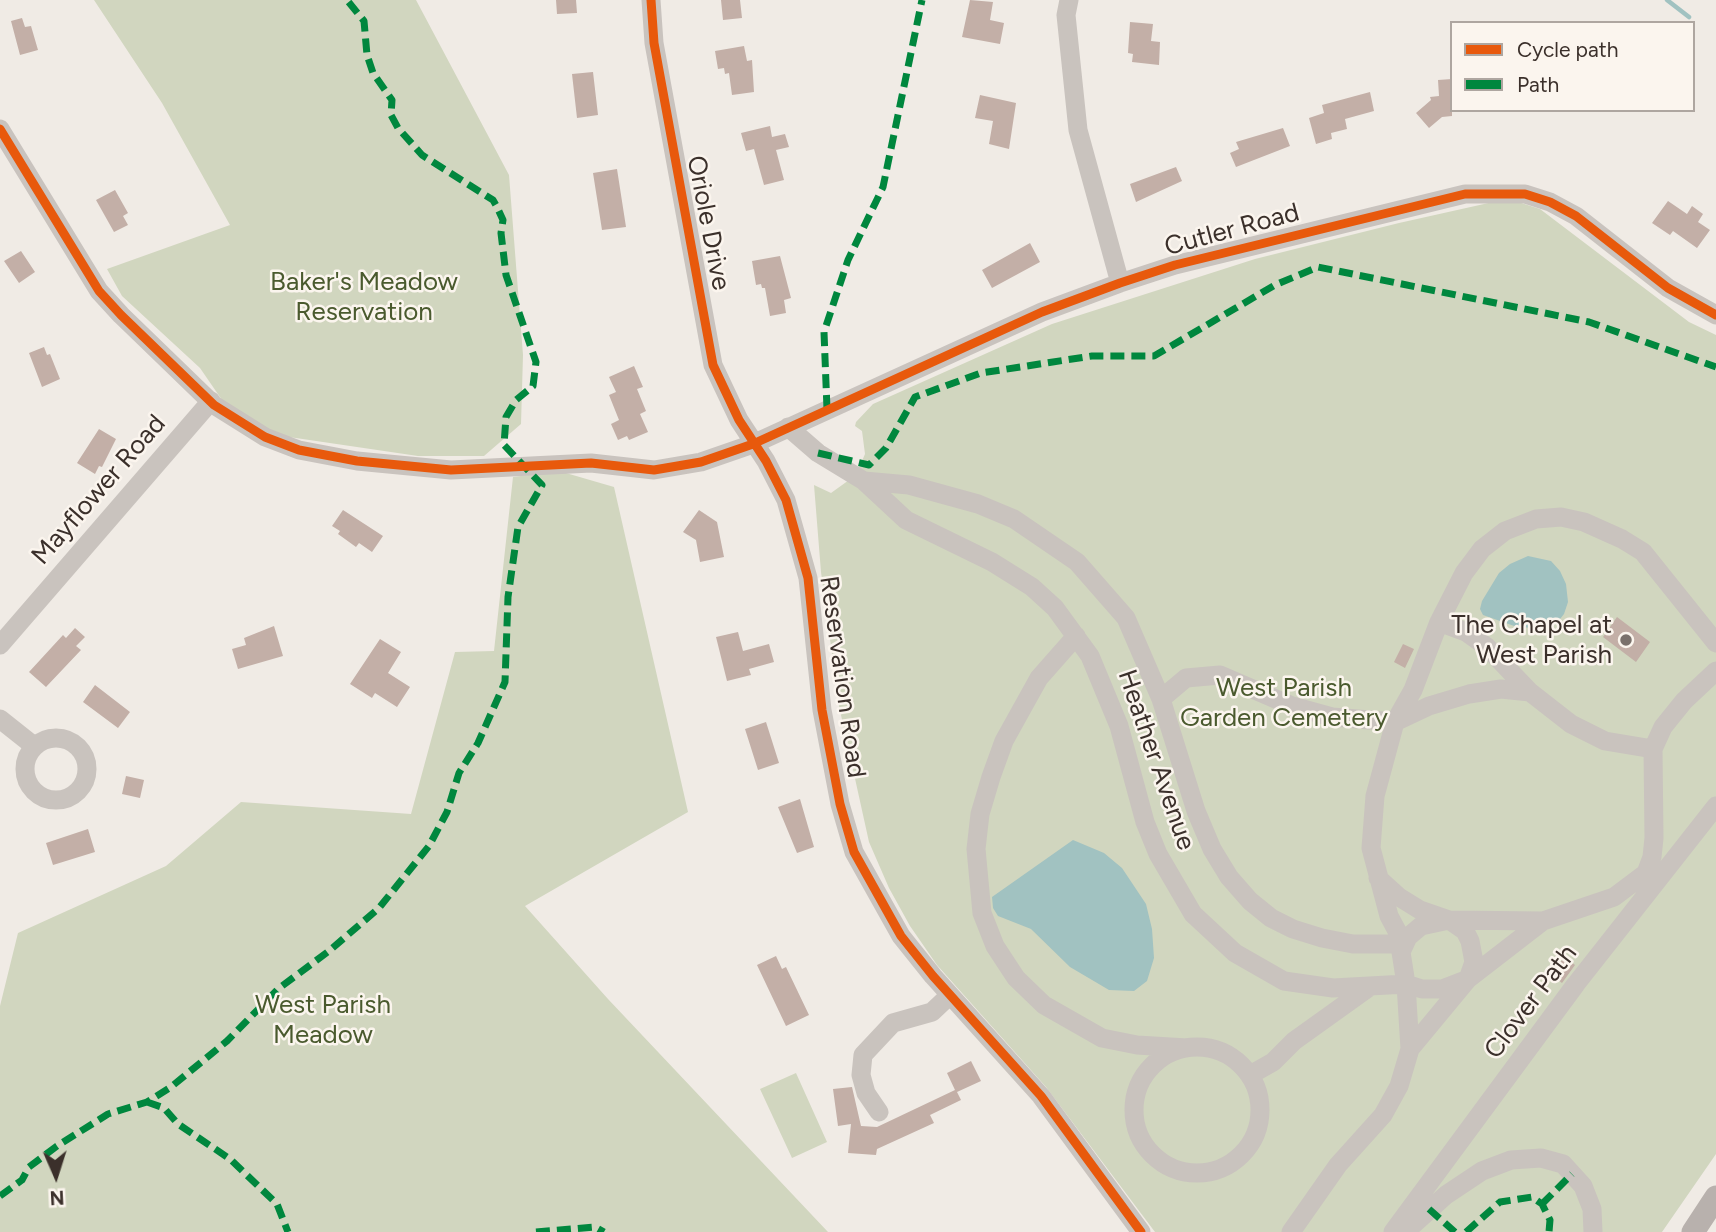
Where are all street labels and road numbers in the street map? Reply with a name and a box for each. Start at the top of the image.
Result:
street label: Oriole Drive [680,153,736,293]
street label: Cutler Road [1161,197,1303,263]
street label: Mayflower Road [26,409,172,571]
street label: Reservation Road [812,574,872,780]
street label: Heather Avenue [1111,666,1201,854]
street label: Clover Path [1478,939,1584,1065]

